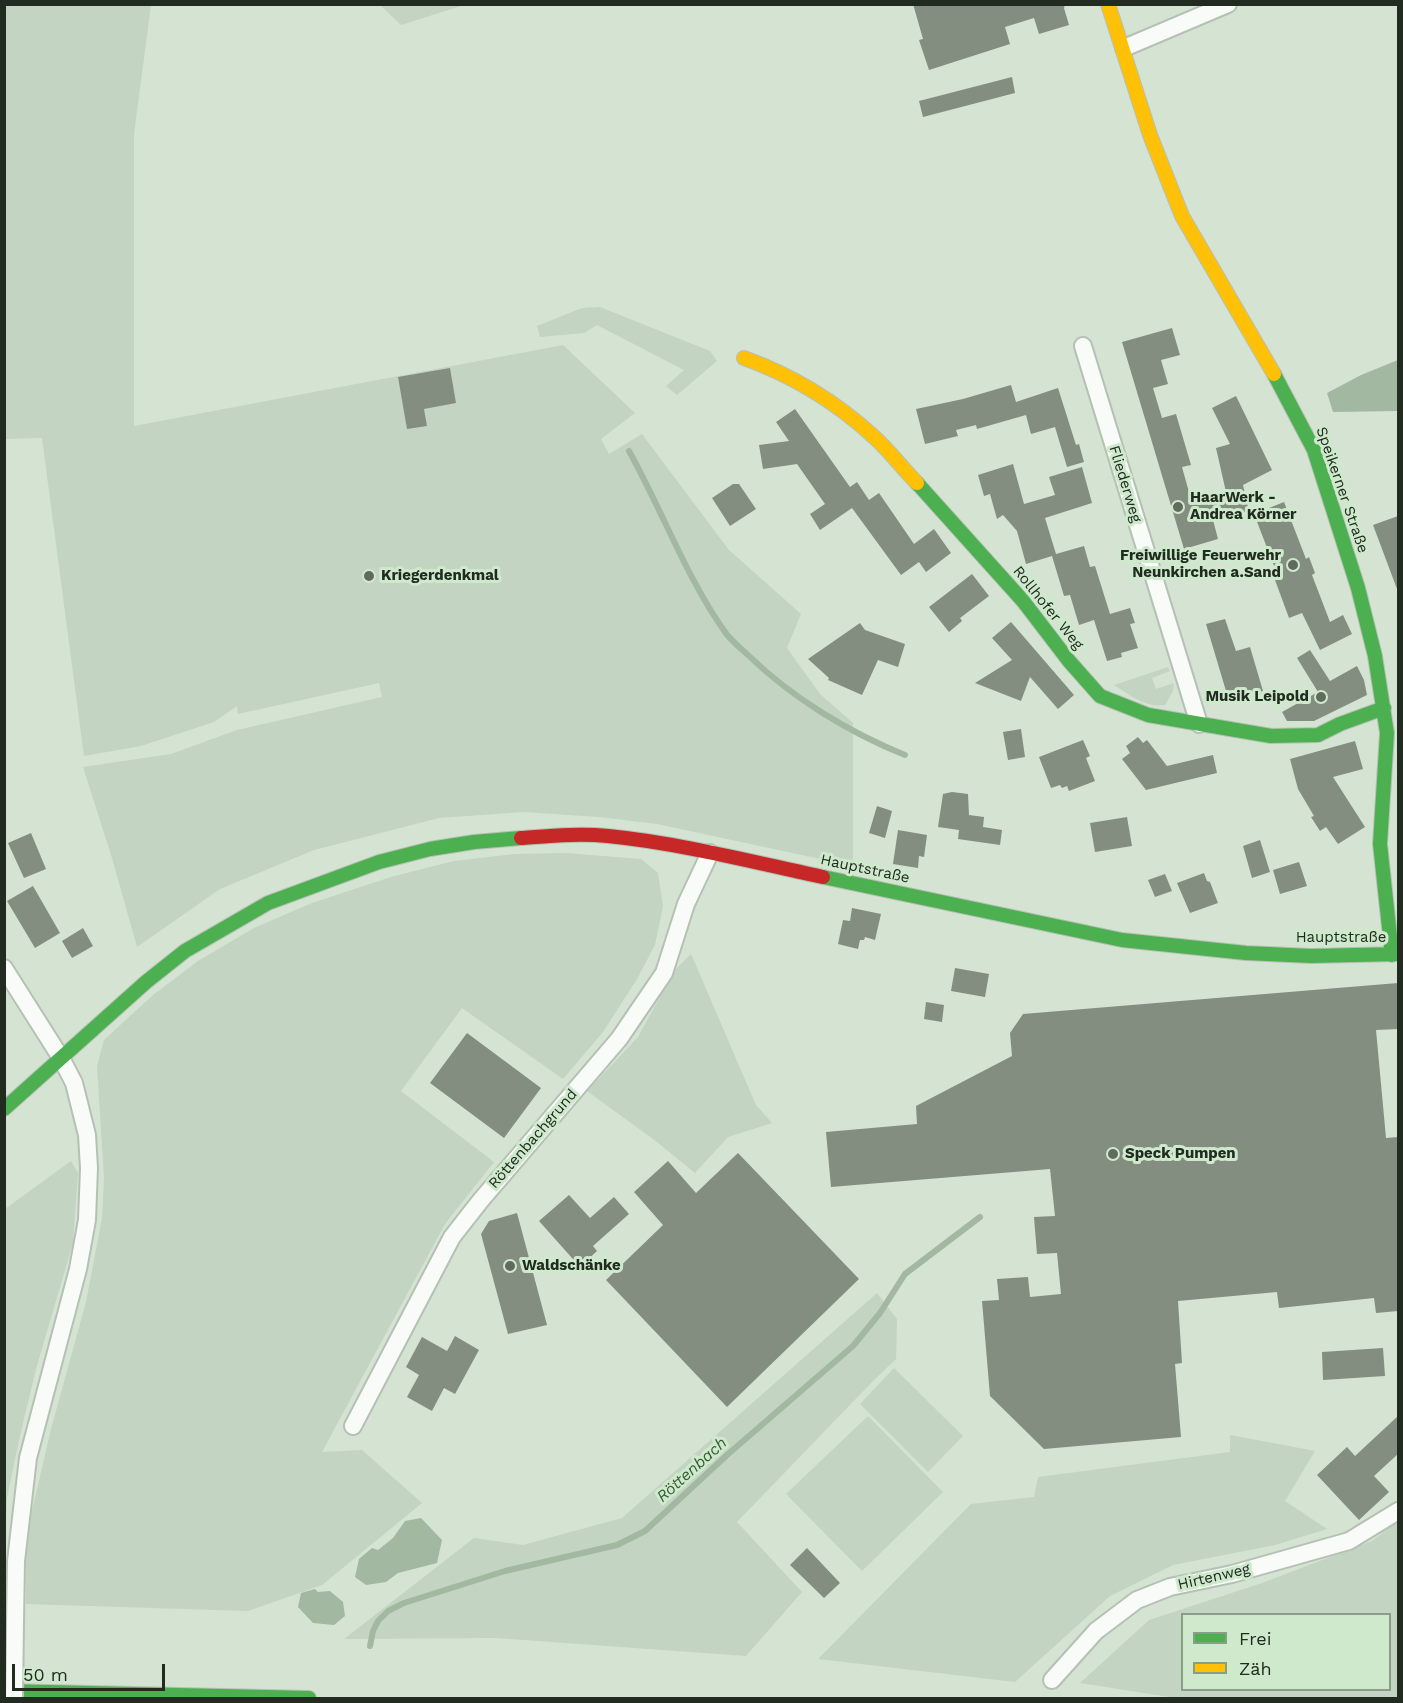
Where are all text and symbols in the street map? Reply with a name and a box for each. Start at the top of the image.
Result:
street label: Speikerner Straße [1312,425,1372,555]
street label: Fliederweg [1105,443,1145,525]
place label: HaarWerk - Andrea Körner [1190,489,1297,524]
marker: HaarWerk - Andrea Körner [1171,500,1185,514]
place label: Freiwillige Feuerwehr Neunkirchen a.Sand [1120,547,1281,582]
marker: Freiwillige Feuerwehr Neunkirchen a.Sand [1286,558,1300,572]
street label: Rollhofer Weg [1009,563,1087,653]
place label: Kriegerdenkmal [381,567,499,585]
marker: Kriegerdenkmal [362,569,376,583]
place label: Musik Leipold [1205,688,1309,706]
marker: Musik Leipold [1314,690,1328,704]
street label: Hauptstraße [819,851,911,887]
street label: Hauptstraße [1296,929,1386,947]
street label: Röttenbachgrund [485,1086,581,1192]
place label: Speck Pumpen [1125,1145,1236,1163]
marker: Speck Pumpen [1106,1147,1120,1161]
place label: Waldschänke [522,1257,621,1275]
marker: Waldschänke [503,1259,517,1273]
water label: Röttenbach [653,1434,731,1506]
street label: Hirtenweg [1176,1560,1252,1594]
legend [1181,1613,1391,1691]
text: Frei [1239,1628,1271,1649]
scale bar [15,1652,168,1690]
text: Zäh [1239,1658,1272,1679]
text: 50 m [23,1664,68,1685]

